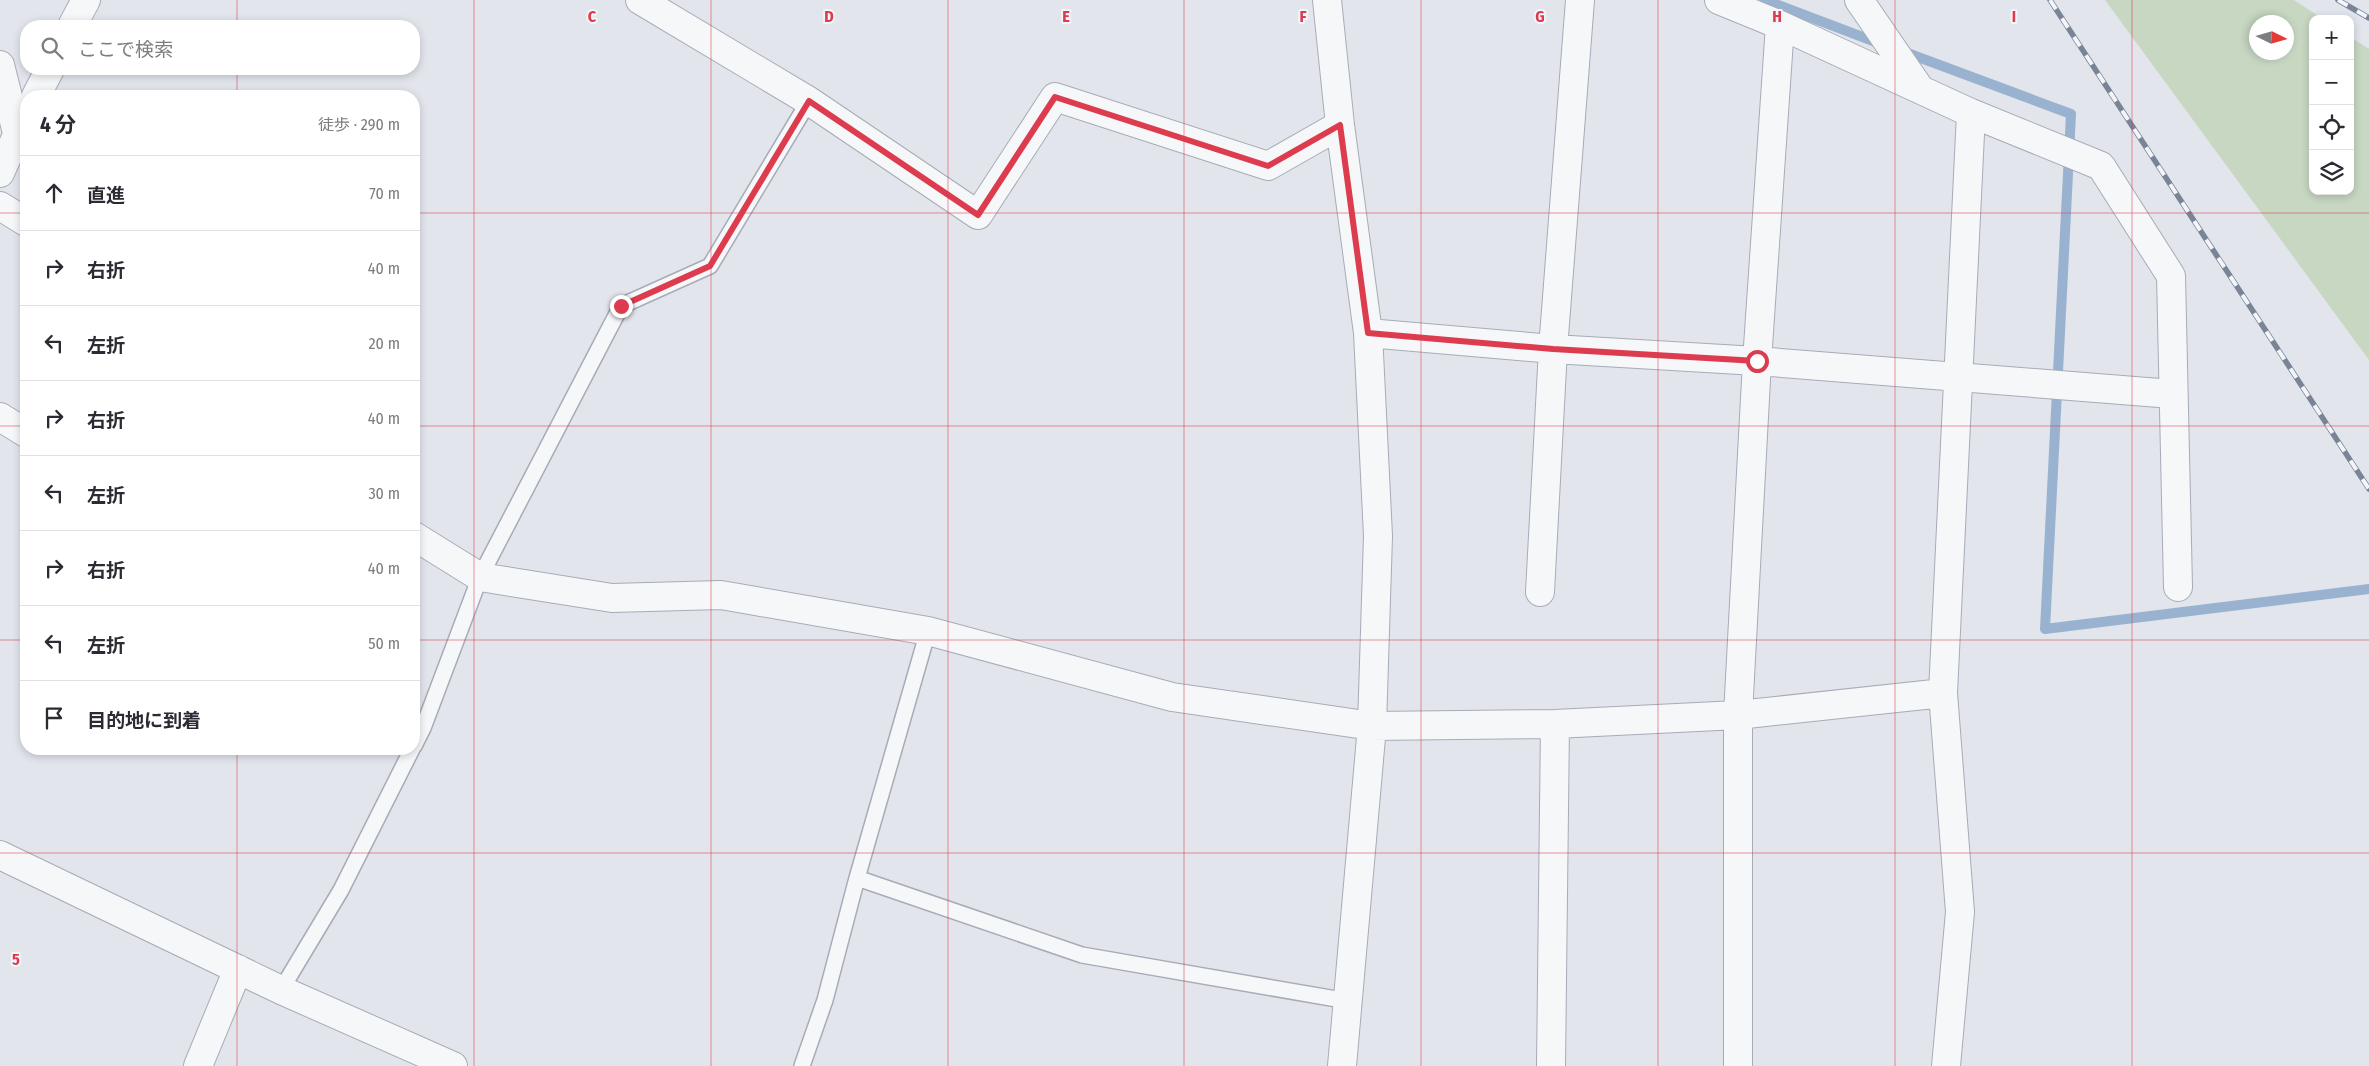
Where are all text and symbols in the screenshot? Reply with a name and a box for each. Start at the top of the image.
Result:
text: C [588,7,597,26]
text: D [824,7,834,26]
text: E [1062,7,1070,26]
text: F [1299,7,1307,26]
text: G [1535,7,1545,26]
text: H [1772,7,1782,26]
text: I [2012,7,2016,26]
north arrow [2249,15,2294,60]
map controls [2309,15,2354,195]
button: + [2309,15,2354,60]
search box [20,20,420,75]
icon: search [38,34,66,62]
text: ここで検索 [78,38,173,61]
button: − [2309,60,2354,105]
button: locate [2309,105,2354,150]
text: 4 分 [40,112,76,138]
text: 徒歩 · 290 m [318,115,400,134]
button: layers [2309,150,2354,195]
icon: ahead [40,179,68,207]
text: 直進 [87,184,125,207]
text: 70 m [369,184,400,203]
icon: right [40,254,68,282]
text: 右折 [87,259,125,282]
text: 40 m [368,259,400,278]
route end [610,295,633,318]
icon: left [40,329,68,357]
text: 左折 [87,334,125,357]
text: 20 m [369,334,400,353]
route start [1746,350,1769,373]
icon: right [40,404,68,432]
text: 右折 [87,409,125,432]
text: 40 m [368,409,400,428]
icon: left [40,479,68,507]
text: 左折 [87,484,125,507]
text: 30 m [368,484,400,503]
icon: right [40,554,68,582]
text: 右折 [87,559,125,582]
text: 40 m [368,559,400,578]
icon: left [40,629,68,657]
text: 左折 [87,634,125,657]
text: 50 m [368,634,400,653]
icon: arrive [40,704,68,732]
text: 目的地に到着 [87,709,201,732]
text: 5 [12,950,20,969]

